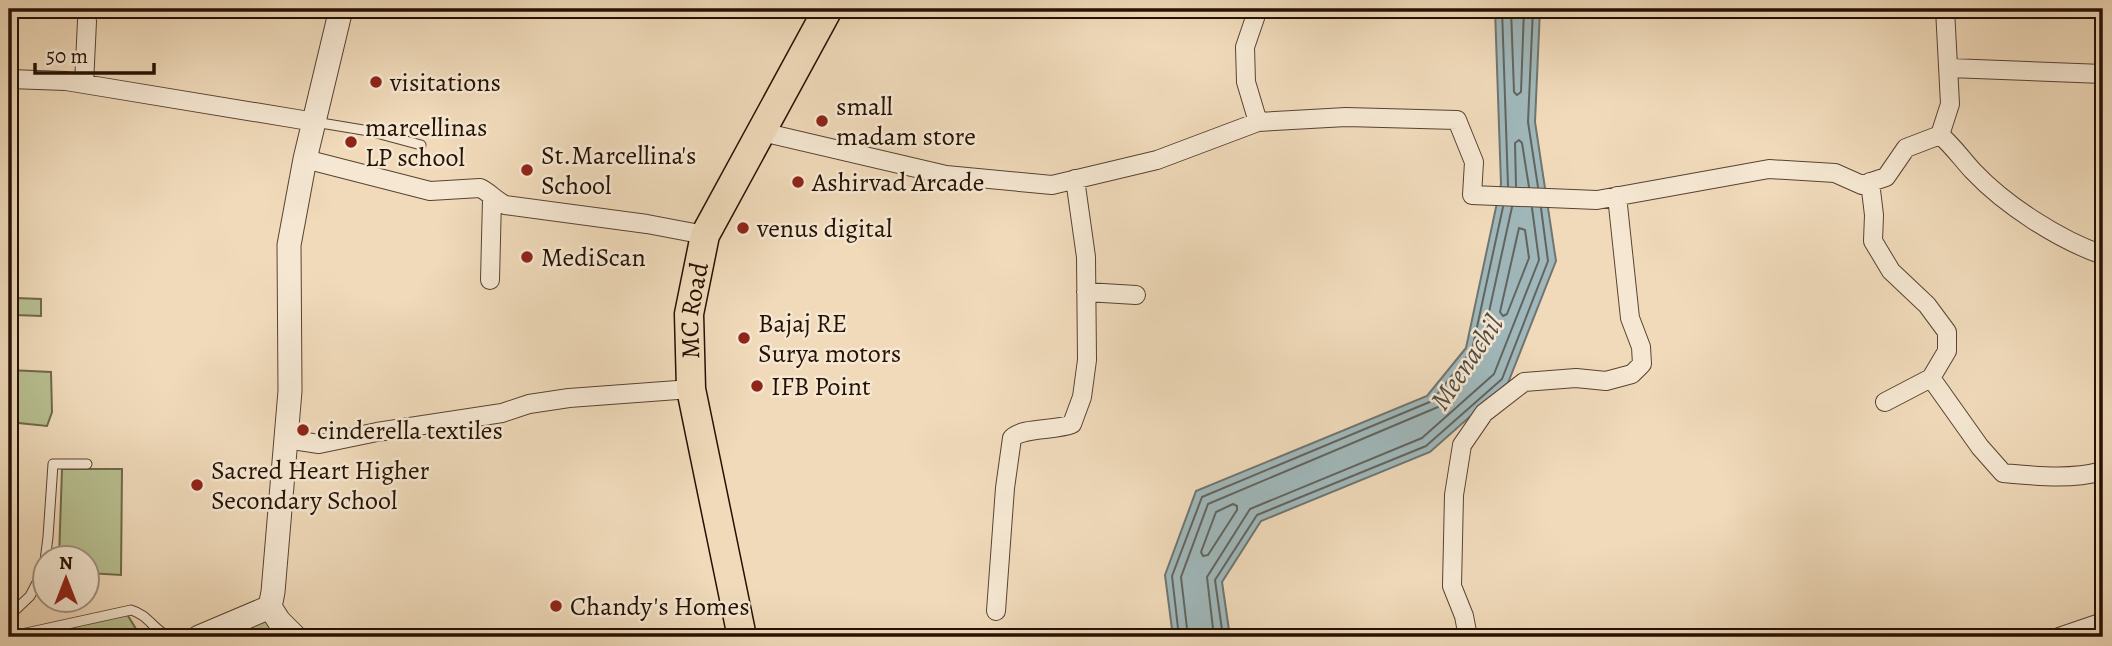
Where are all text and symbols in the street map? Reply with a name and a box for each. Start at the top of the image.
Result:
scale bar [35,32,154,76]
text: 50 m [46,42,88,70]
place label: visitations [389,65,501,100]
marker: visitations [368,74,384,90]
place label: small madam store [836,89,976,154]
place label: marcellinas LP school [365,110,488,175]
marker: small madam store [814,113,830,129]
marker: marcellinas LP school [343,134,359,150]
place label: St.Marcellina's School [541,138,696,203]
marker: St.Marcellina's School [519,162,535,178]
place label: Ashirvad Arcade [811,165,984,200]
marker: Ashirvad Arcade [790,174,806,190]
place label: venus digital [756,211,892,246]
marker: venus digital [735,220,751,236]
place label: MediScan [541,240,646,275]
marker: MediScan [519,249,535,265]
street label: MC Road [672,259,717,359]
place label: Bajaj RE Surya motors [758,306,901,371]
water label: Meenachil [1421,308,1512,417]
marker: Bajaj RE Surya motors [736,330,752,346]
place label: IFB Point [771,369,871,404]
marker: IFB Point [749,378,765,394]
place label: cinderella textiles [317,413,503,448]
marker: cinderella textiles [295,422,311,438]
place label: Sacred Heart Higher Secondary School [211,453,430,518]
marker: Sacred Heart Higher Secondary School [189,477,205,493]
north arrow [32,544,102,614]
text: N [59,550,73,576]
place label: Chandy's Homes [570,589,750,624]
marker: Chandy's Homes [548,598,564,614]

